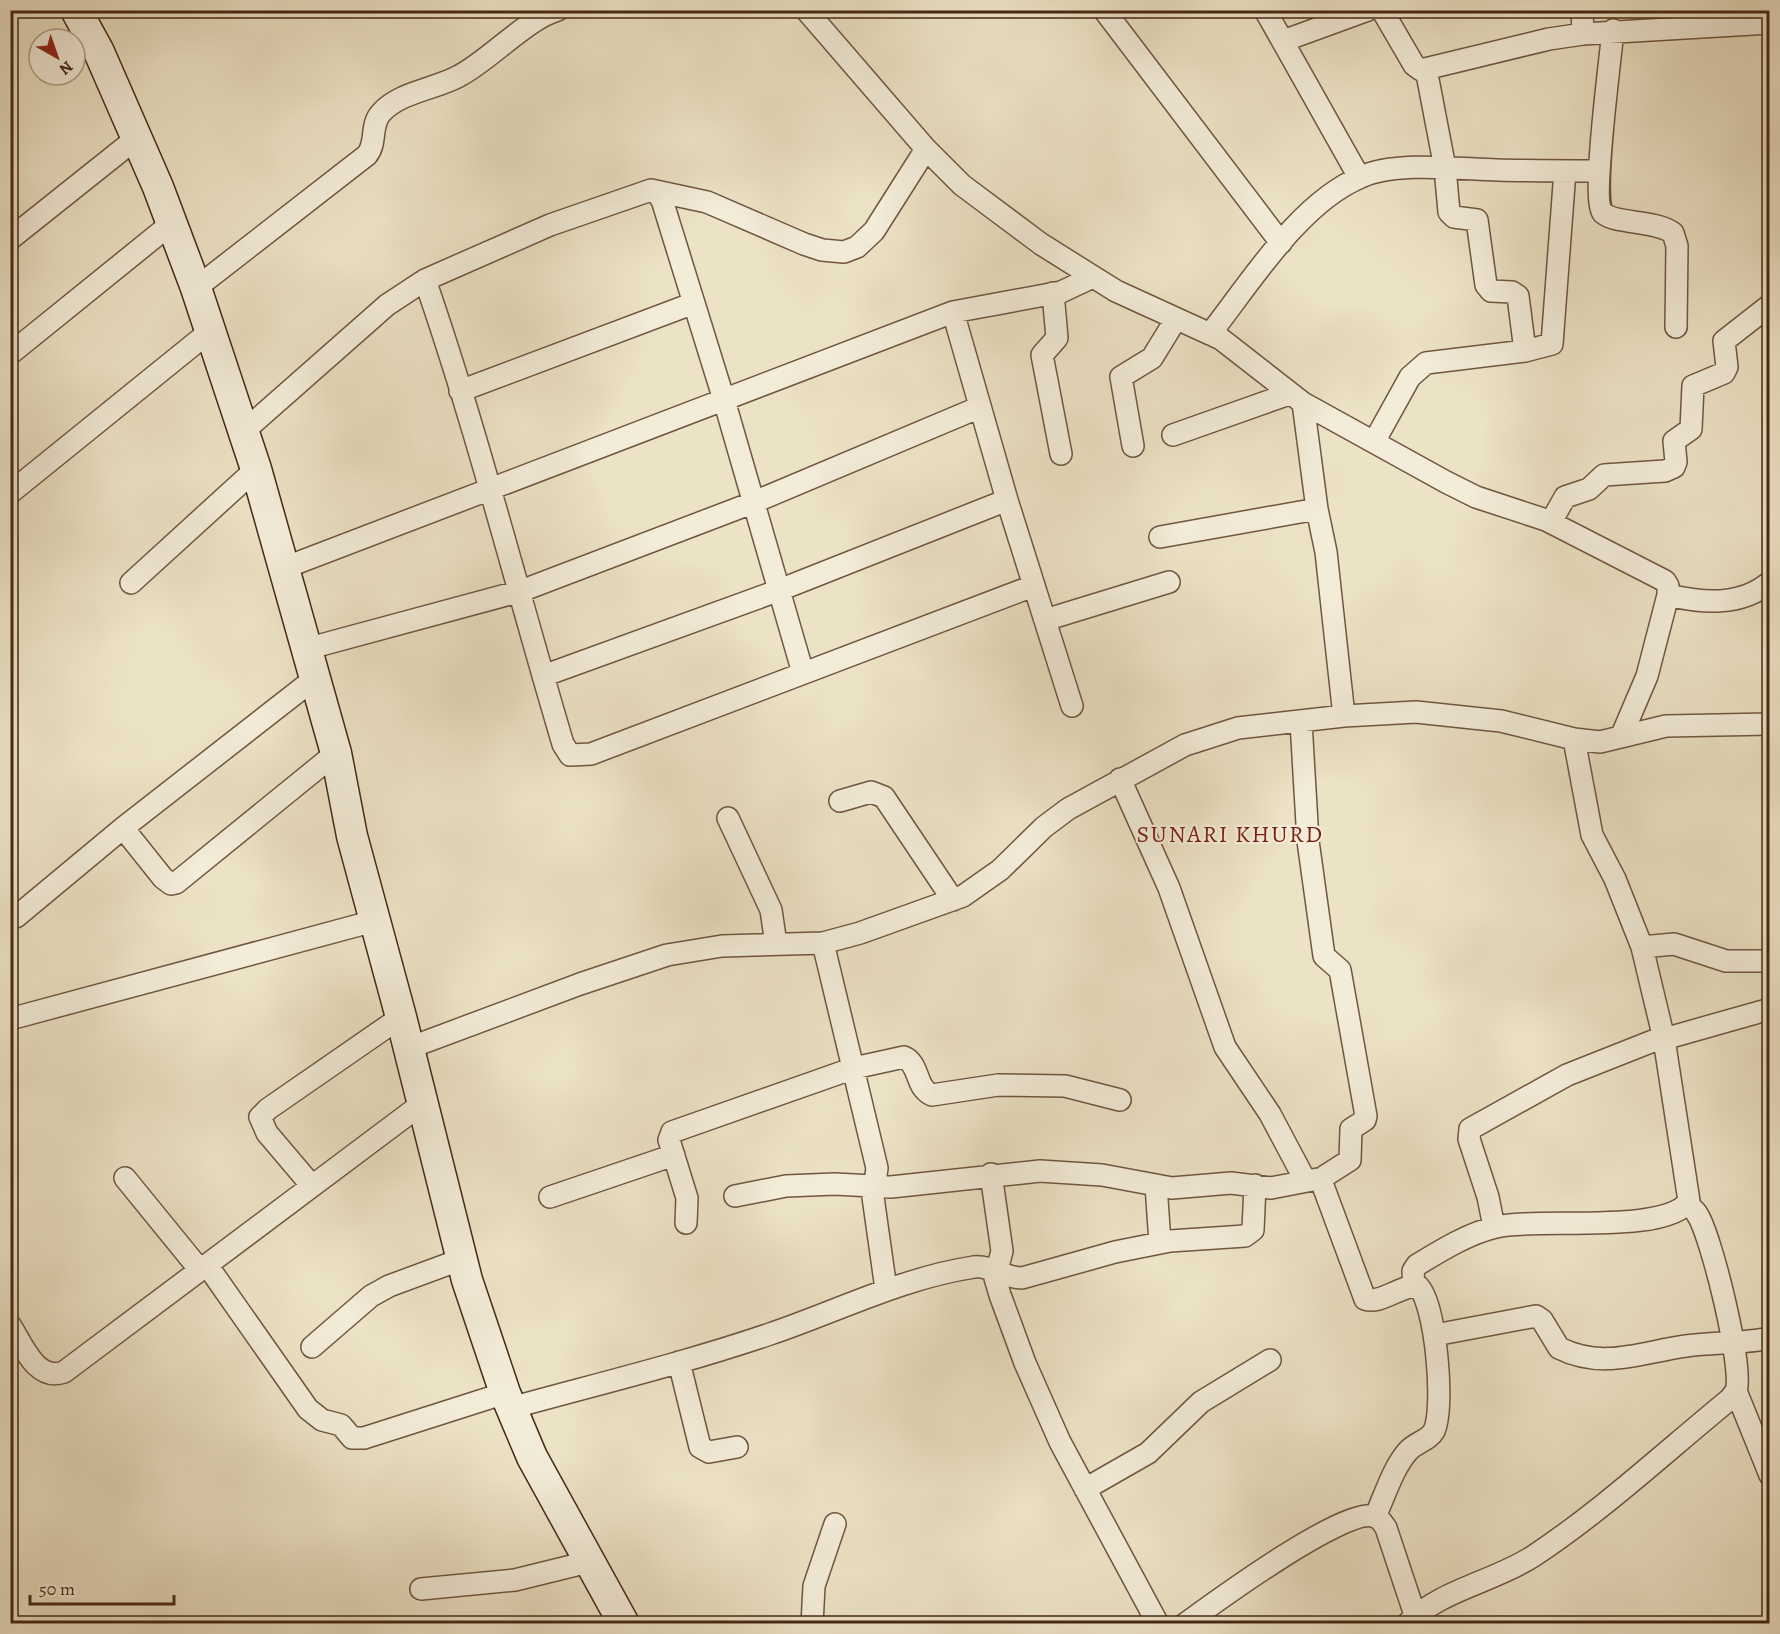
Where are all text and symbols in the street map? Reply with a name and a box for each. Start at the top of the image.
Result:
north arrow [27,27,87,87]
text: N [54,56,78,80]
district label: SUNARI KHURD [1136,818,1324,850]
scale bar [30,1568,174,1606]
text: 50 m [39,1577,75,1601]

